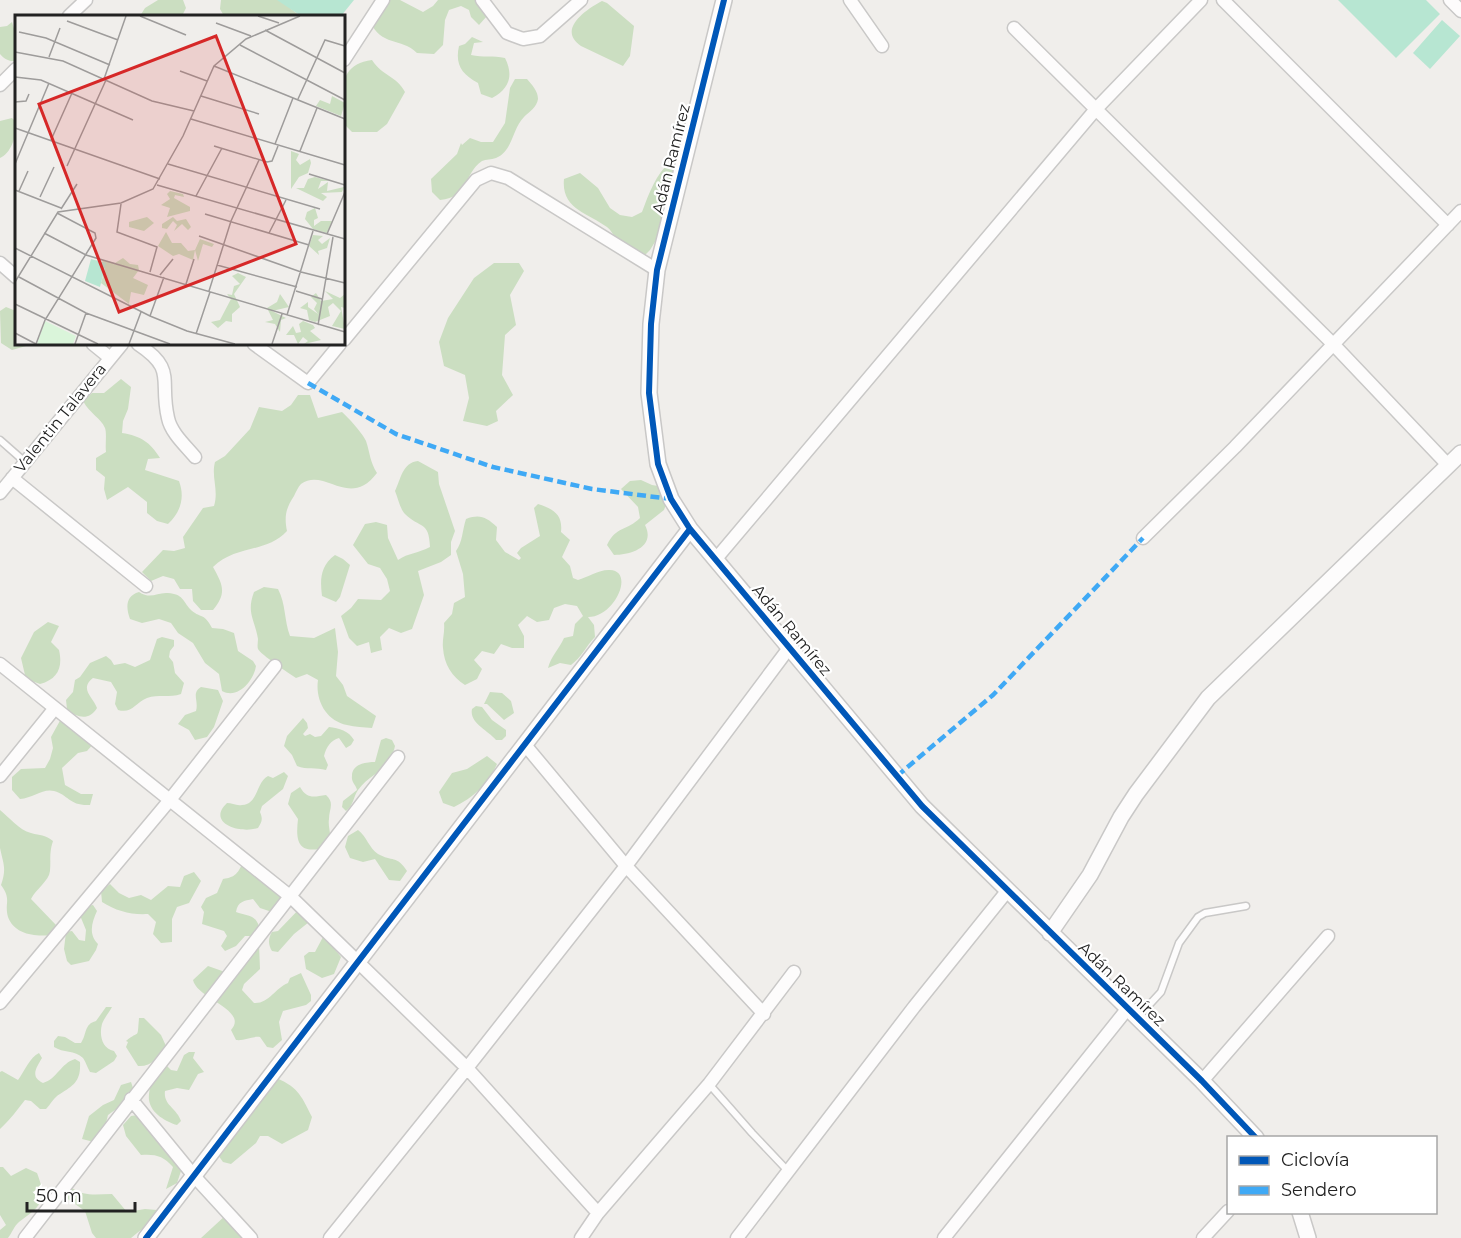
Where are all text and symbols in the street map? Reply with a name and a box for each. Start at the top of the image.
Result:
inset map [15,15,345,345]
street label: Adán Ramírez [648,102,694,216]
street label: Valentin Talavera [10,359,110,477]
street label: Adán Ramírez [748,581,836,679]
street label: Adán Ramírez [1075,938,1169,1030]
legend [1227,1136,1437,1214]
text: Ciclovía [1281,1149,1350,1171]
scale bar [27,1175,135,1213]
text: Sendero [1281,1179,1356,1201]
text: 50 m [36,1185,82,1207]

